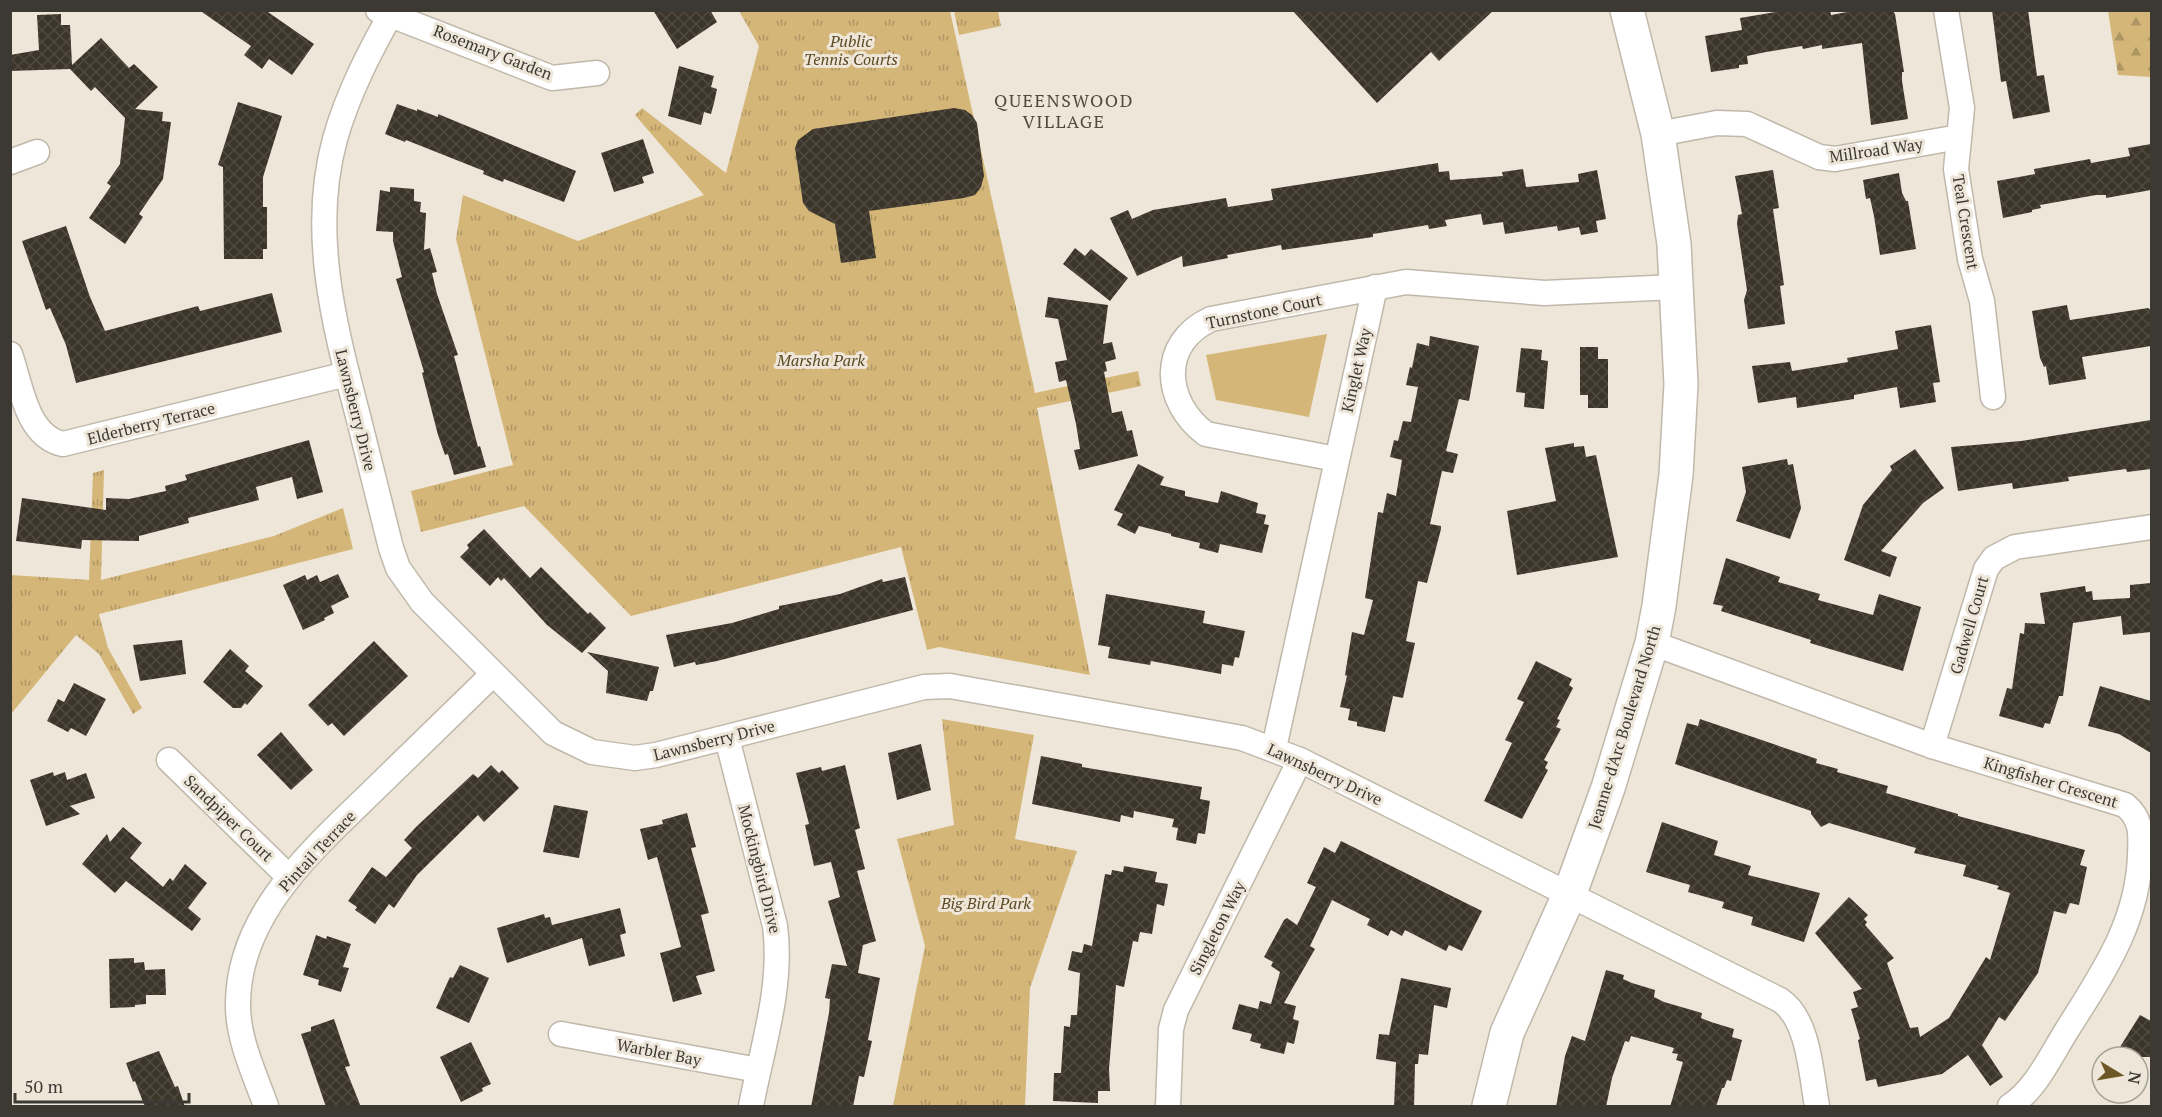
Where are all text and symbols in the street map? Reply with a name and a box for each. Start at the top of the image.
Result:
street label: Rosemary Garden [430,19,556,85]
park label: Public Tennis Courts [804,30,898,70]
district label: QUEENSWOOD VILLAGE [994,88,1134,133]
street label: Millroad Way [1828,132,1925,167]
street label: Teal Crescent [1948,173,1984,271]
street label: Turnstone Court [1204,288,1324,334]
street label: Kinglet Way [1336,325,1377,414]
street label: Lawnsberry Drive [330,347,382,473]
park label: Marsha Park [776,349,865,371]
street label: Elderberry Terrace [85,396,217,450]
street label: Gadwell Court [1945,573,1994,677]
street label: Jeanne-d'Arc Boulevard North [1583,622,1666,832]
street label: Lawnsberry Drive [651,714,777,766]
street label: Lawnsberry Drive [1264,738,1386,810]
street label: Kingfisher Crescent [1981,751,2121,813]
street label: Sandpiper Court [180,770,278,866]
street label: Mockingbird Drive [733,802,787,936]
street label: Pintail Terrace [274,805,360,897]
street label: Singleton Way [1184,877,1250,979]
park label: Big Bird Park [940,892,1031,914]
street label: Warbler Bay [615,1033,704,1071]
north arrow [2090,1045,2150,1105]
scale bar [15,1066,189,1104]
text: N [2123,1070,2147,1086]
text: 50 m [24,1074,64,1098]

